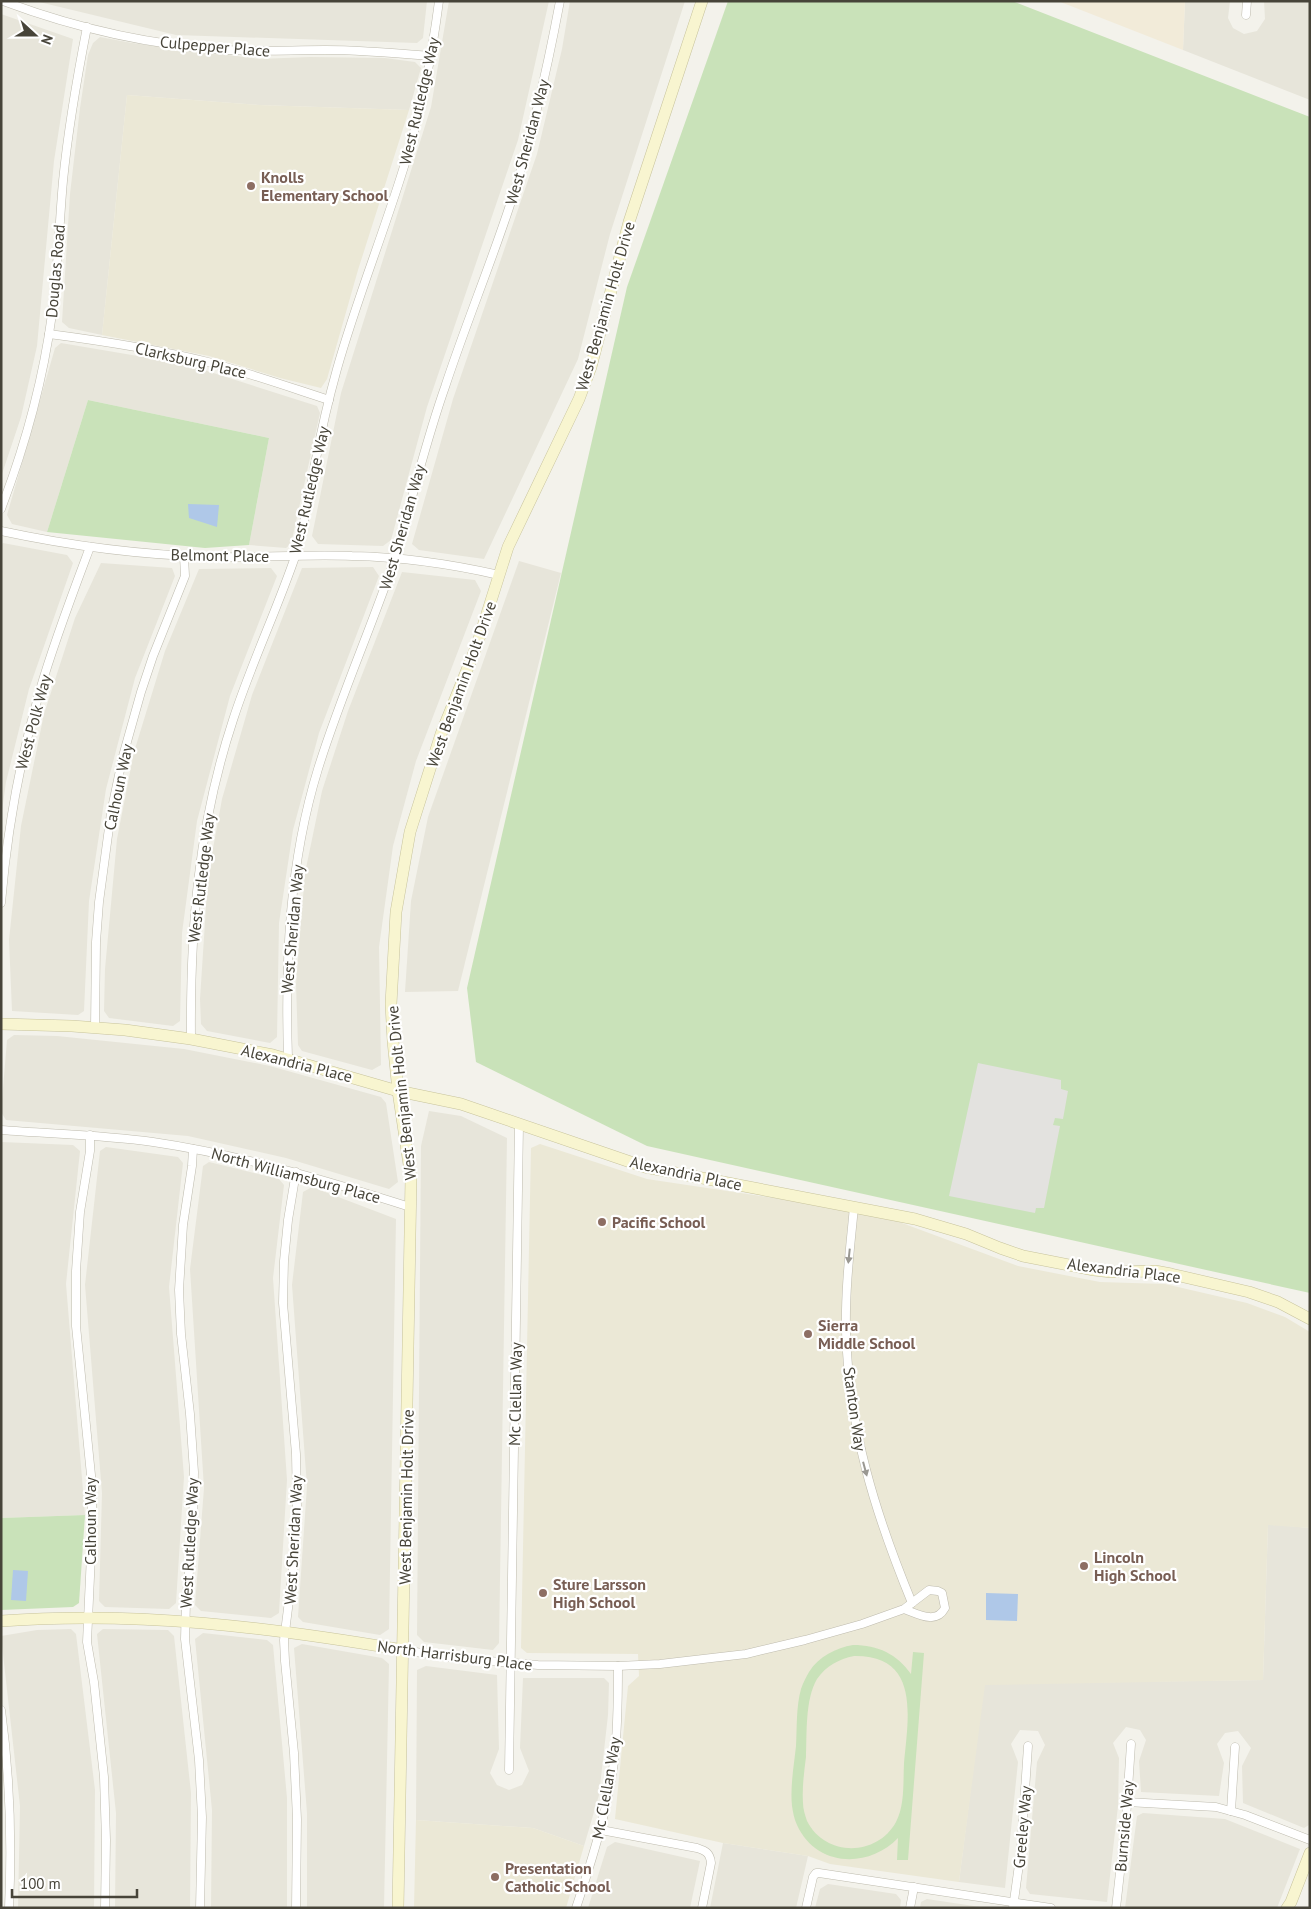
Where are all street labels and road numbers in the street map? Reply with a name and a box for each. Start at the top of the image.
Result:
street label: Culpepper Place [159,31,271,61]
street label: West Rutledge Way [395,35,444,167]
street label: West Sheridan Way [501,76,554,207]
street label: West Benjamin Holt Drive [571,219,639,393]
street label: Douglas Road [41,223,69,319]
street label: Clarksburg Place [133,337,249,383]
street label: West Rutledge Way [285,424,334,556]
street label: West Sheridan Way [375,461,430,592]
street label: Belmont Place [170,544,270,566]
street label: West Benjamin Holt Drive [422,598,500,770]
street label: West Polk Way [11,672,55,772]
street label: Calhoun Way [99,741,137,832]
street label: West Rutledge Way [183,811,219,944]
street label: West Sheridan Way [276,863,308,994]
street label: West Benjamin Holt Drive [382,1005,420,1181]
street label: Alexandria Place [239,1040,355,1086]
street label: North Williamsburg Place [209,1143,383,1207]
street label: Alexandria Place [628,1151,744,1195]
street label: Alexandria Place [1066,1253,1182,1287]
street label: Mc Clellan Way [504,1341,526,1446]
street label: Stanton Way [839,1365,871,1453]
street label: West Benjamin Holt Drive [394,1409,418,1585]
street label: West Sheridan Way [280,1474,306,1605]
street label: Calhoun Way [80,1476,100,1565]
street label: West Rutledge Way [176,1477,202,1609]
street label: North Harrisburg Place [376,1636,534,1674]
street label: Mc Clellan Way [587,1735,625,1841]
street label: Burnside Way [1110,1779,1138,1873]
street label: Greeley Way [1008,1784,1036,1869]

